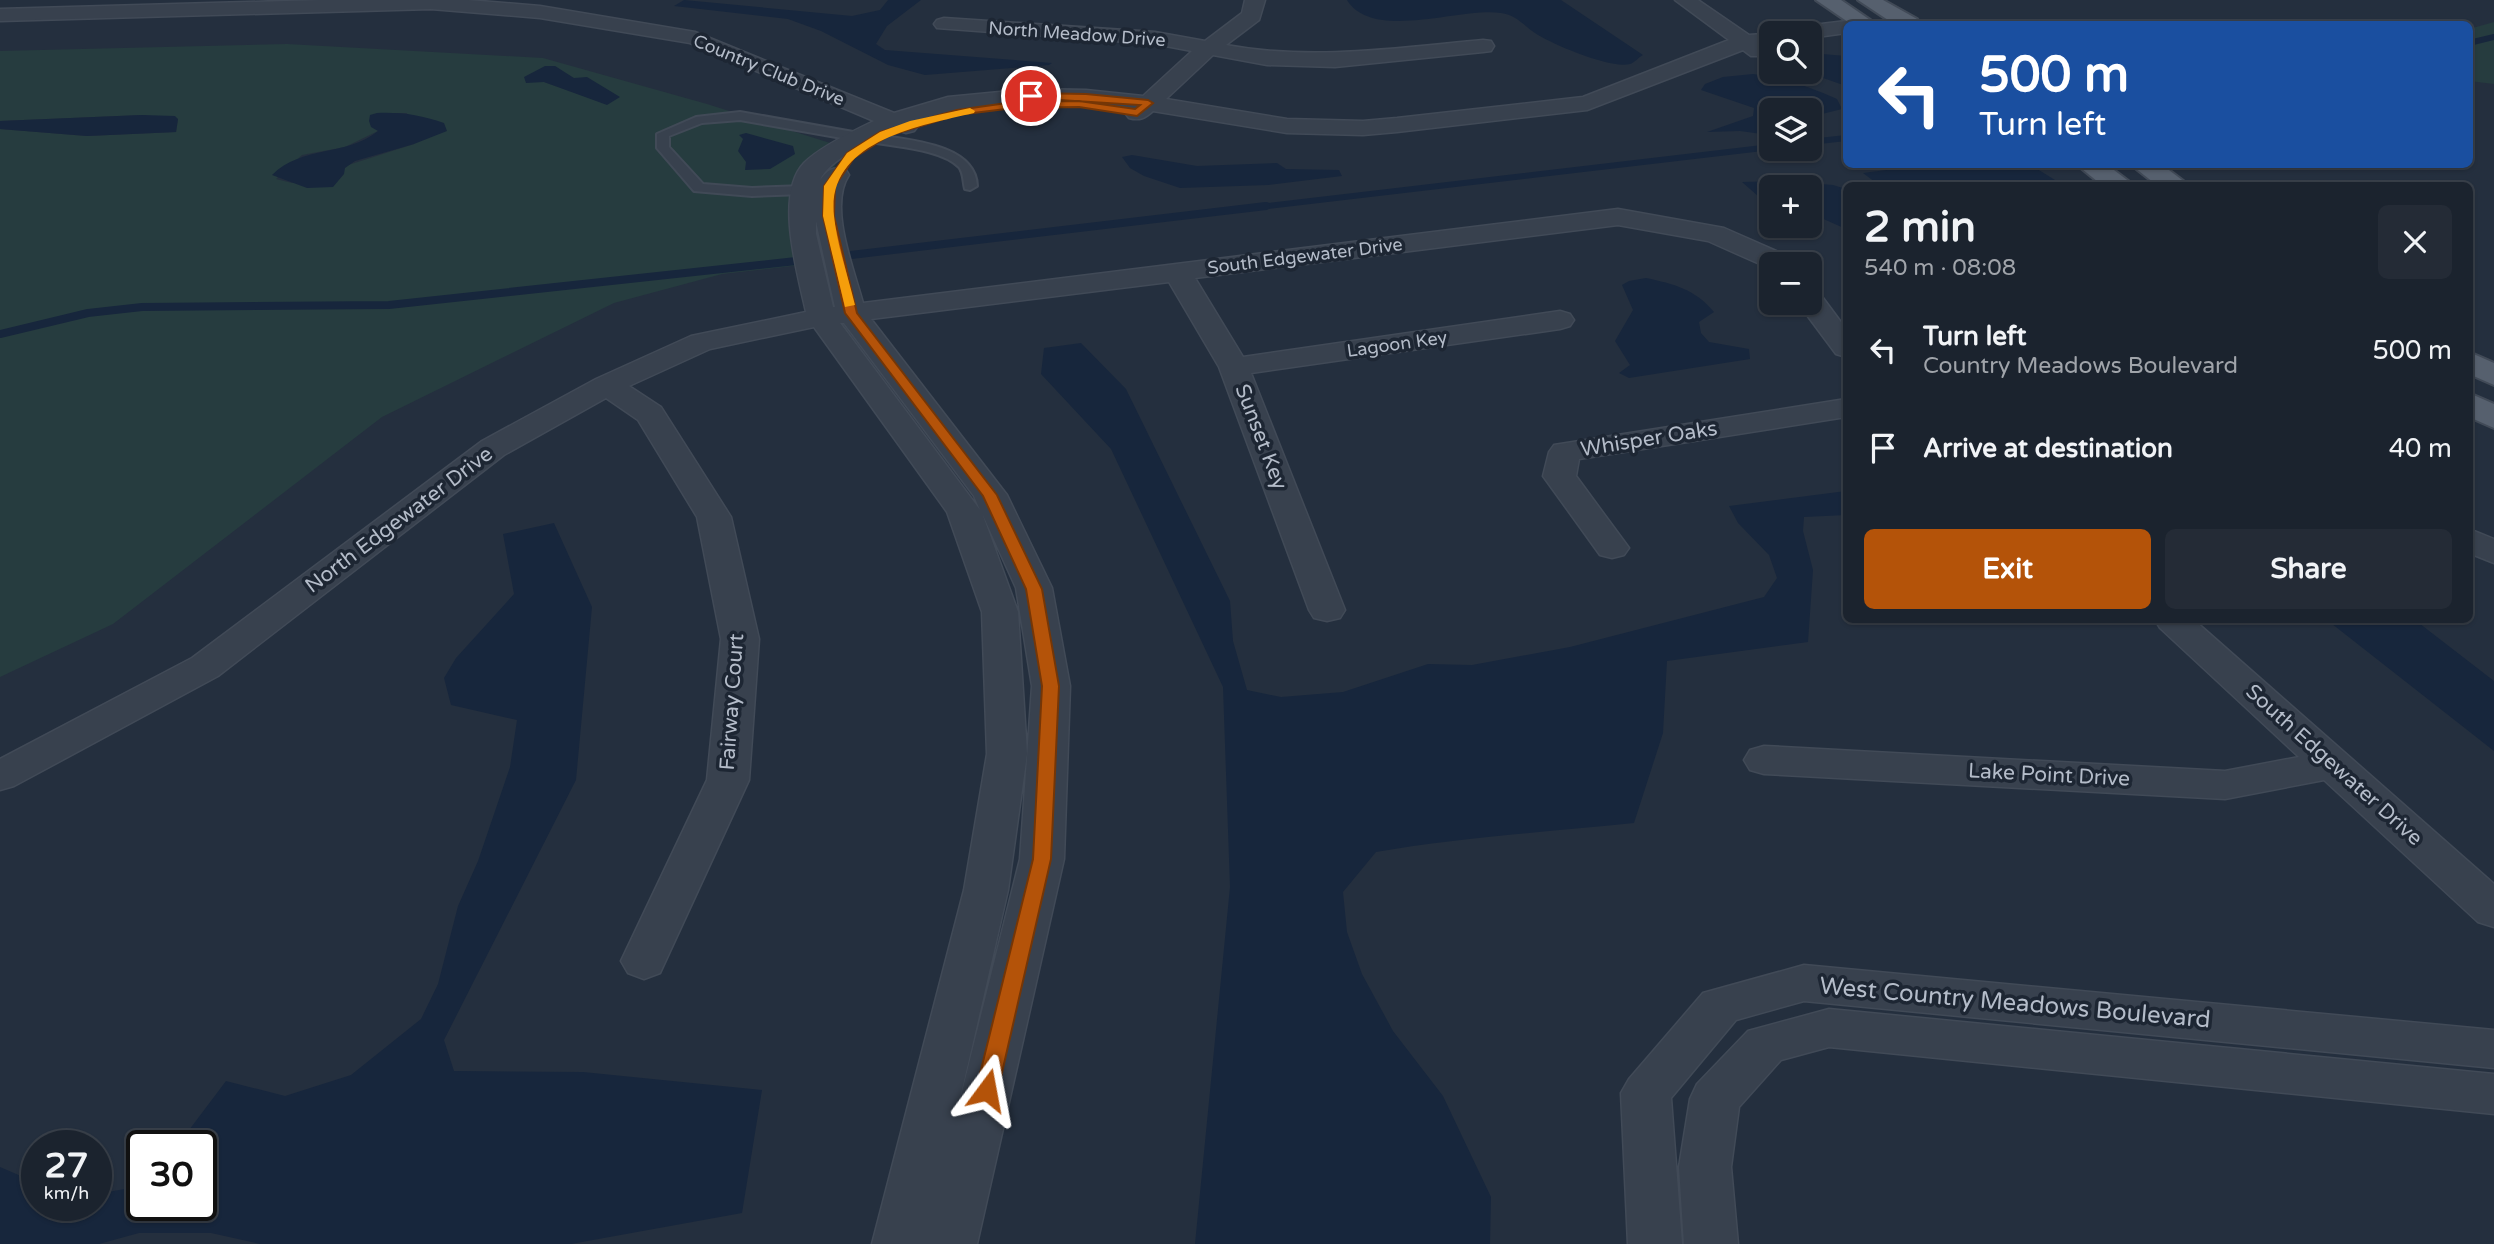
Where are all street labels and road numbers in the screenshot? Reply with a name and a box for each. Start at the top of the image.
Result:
street label: North Meadow Drive [988,17,1166,51]
street label: Country Club Drive [690,30,848,110]
street label: South Edgewater Drive [1206,233,1404,279]
street label: Lagoon Key [1345,326,1449,362]
street label: Sunset Key [1229,381,1293,493]
street label: Whisper Oaks [1579,416,1719,462]
street label: North Edgewater Drive [300,441,498,599]
street label: Fairway Court [715,633,749,771]
street label: South Edgewater Drive [2240,679,2428,851]
street label: Lake Point Drive [1967,758,2131,792]
street label: West Country Meadows Boulevard [1818,971,2212,1035]

